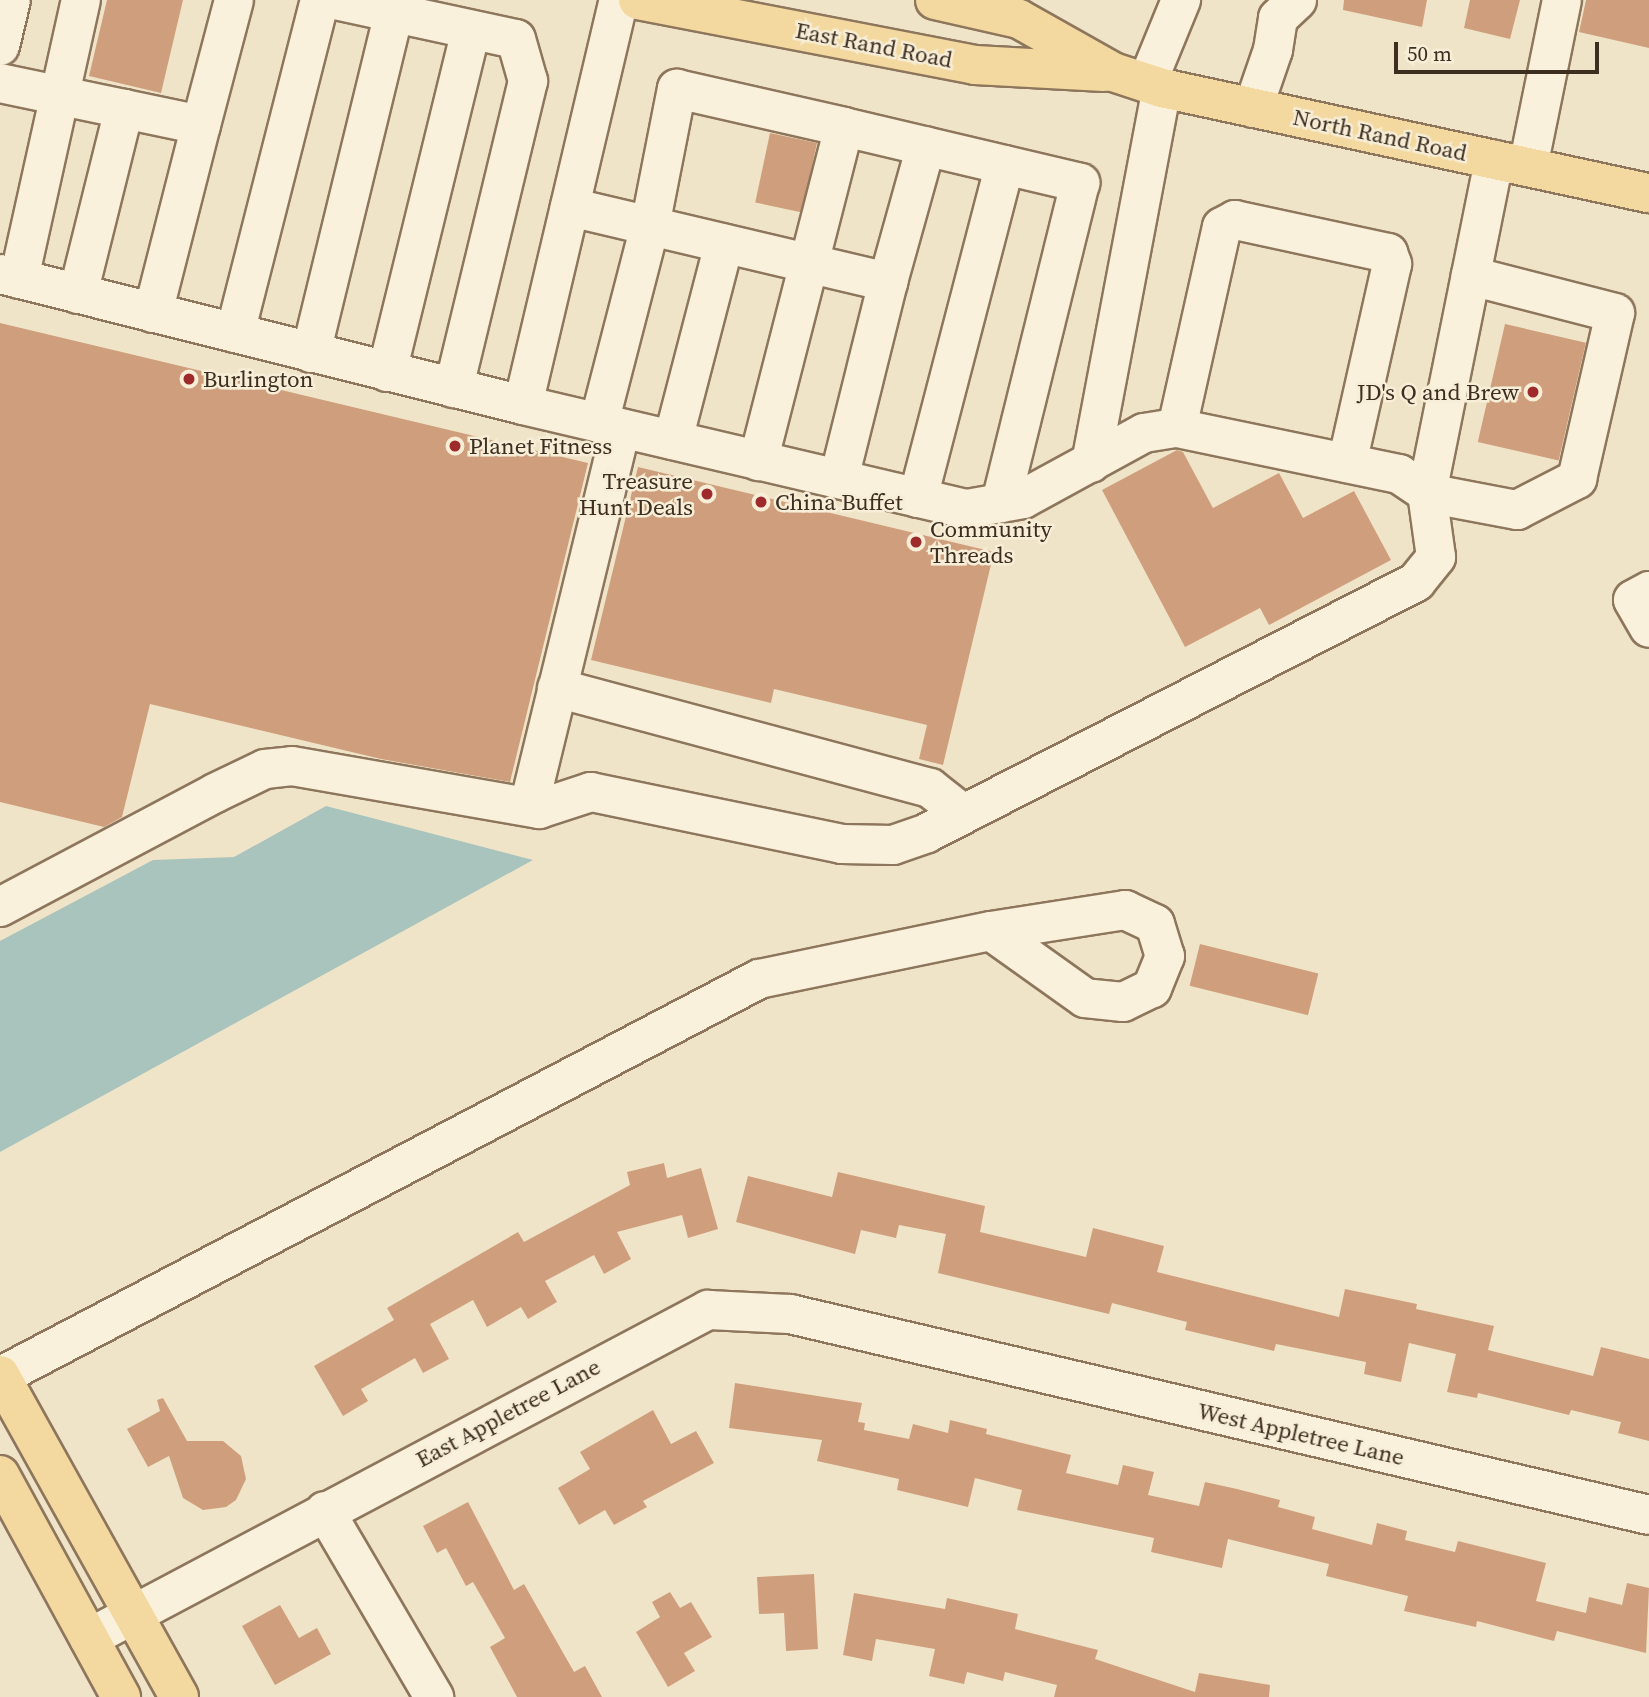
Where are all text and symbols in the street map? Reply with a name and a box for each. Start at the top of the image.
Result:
street label: East Rand Road [793,16,955,74]
scale bar [1397,28,1602,72]
text: 50 m [1407,39,1452,68]
street label: North Rand Road [1291,103,1469,167]
place label: Burlington [203,365,313,393]
marker: Burlington [181,371,197,387]
place label: JD's Q and Brew [1357,378,1519,406]
marker: JD's Q and Brew [1525,384,1541,400]
place label: Planet Fitness [469,432,612,460]
marker: Planet Fitness [447,438,463,454]
place label: Treasure Hunt Deals [579,467,693,521]
marker: Treasure Hunt Deals [699,486,715,502]
place label: China Buffet [775,488,903,516]
marker: China Buffet [753,494,769,510]
place label: Community Threads [930,515,1052,569]
marker: Community Threads [908,534,924,550]
street label: East Appletree Lane [411,1353,605,1473]
street label: West Appletree Lane [1195,1397,1407,1471]

